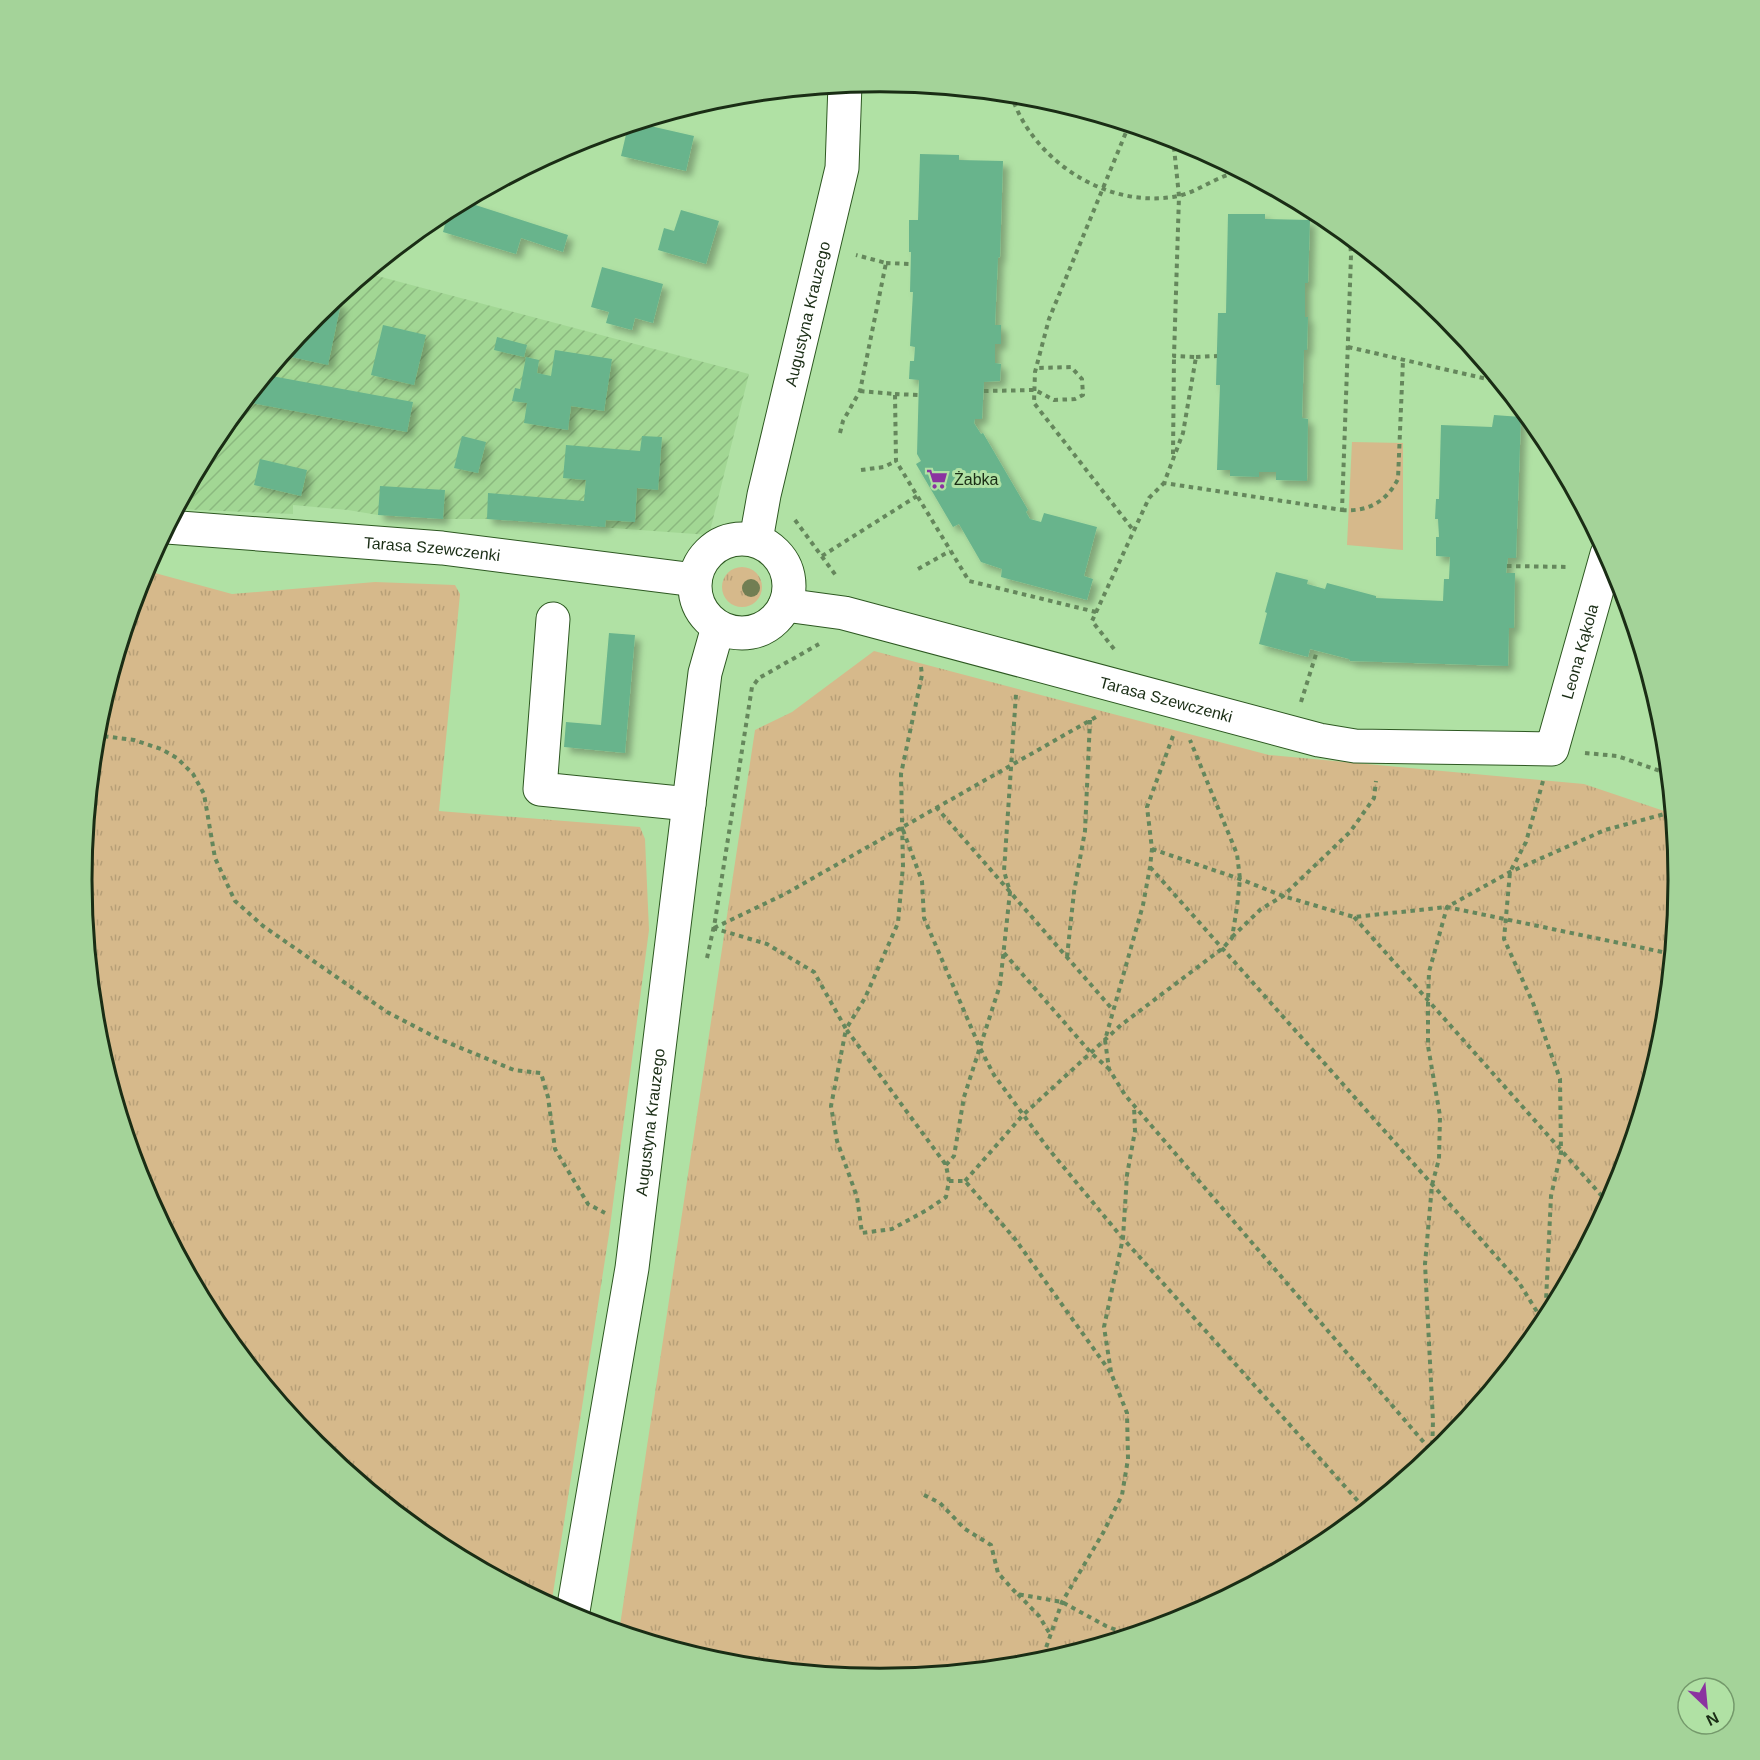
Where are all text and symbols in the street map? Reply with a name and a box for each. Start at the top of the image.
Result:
street label: Augustyna Krauzego [782,239,833,388]
supermarket icon: Żabka [925,467,949,491]
place label: Żabka [954,470,999,488]
street label: Tarasa Szewczenki [363,534,501,564]
street label: Leona Kąkola [1558,602,1601,701]
street label: Tarasa Szewczenki [1098,673,1235,725]
street label: Augustyna Krauzego [632,1047,667,1197]
north arrow [1676,1676,1736,1736]
text: N [1703,1709,1721,1729]

